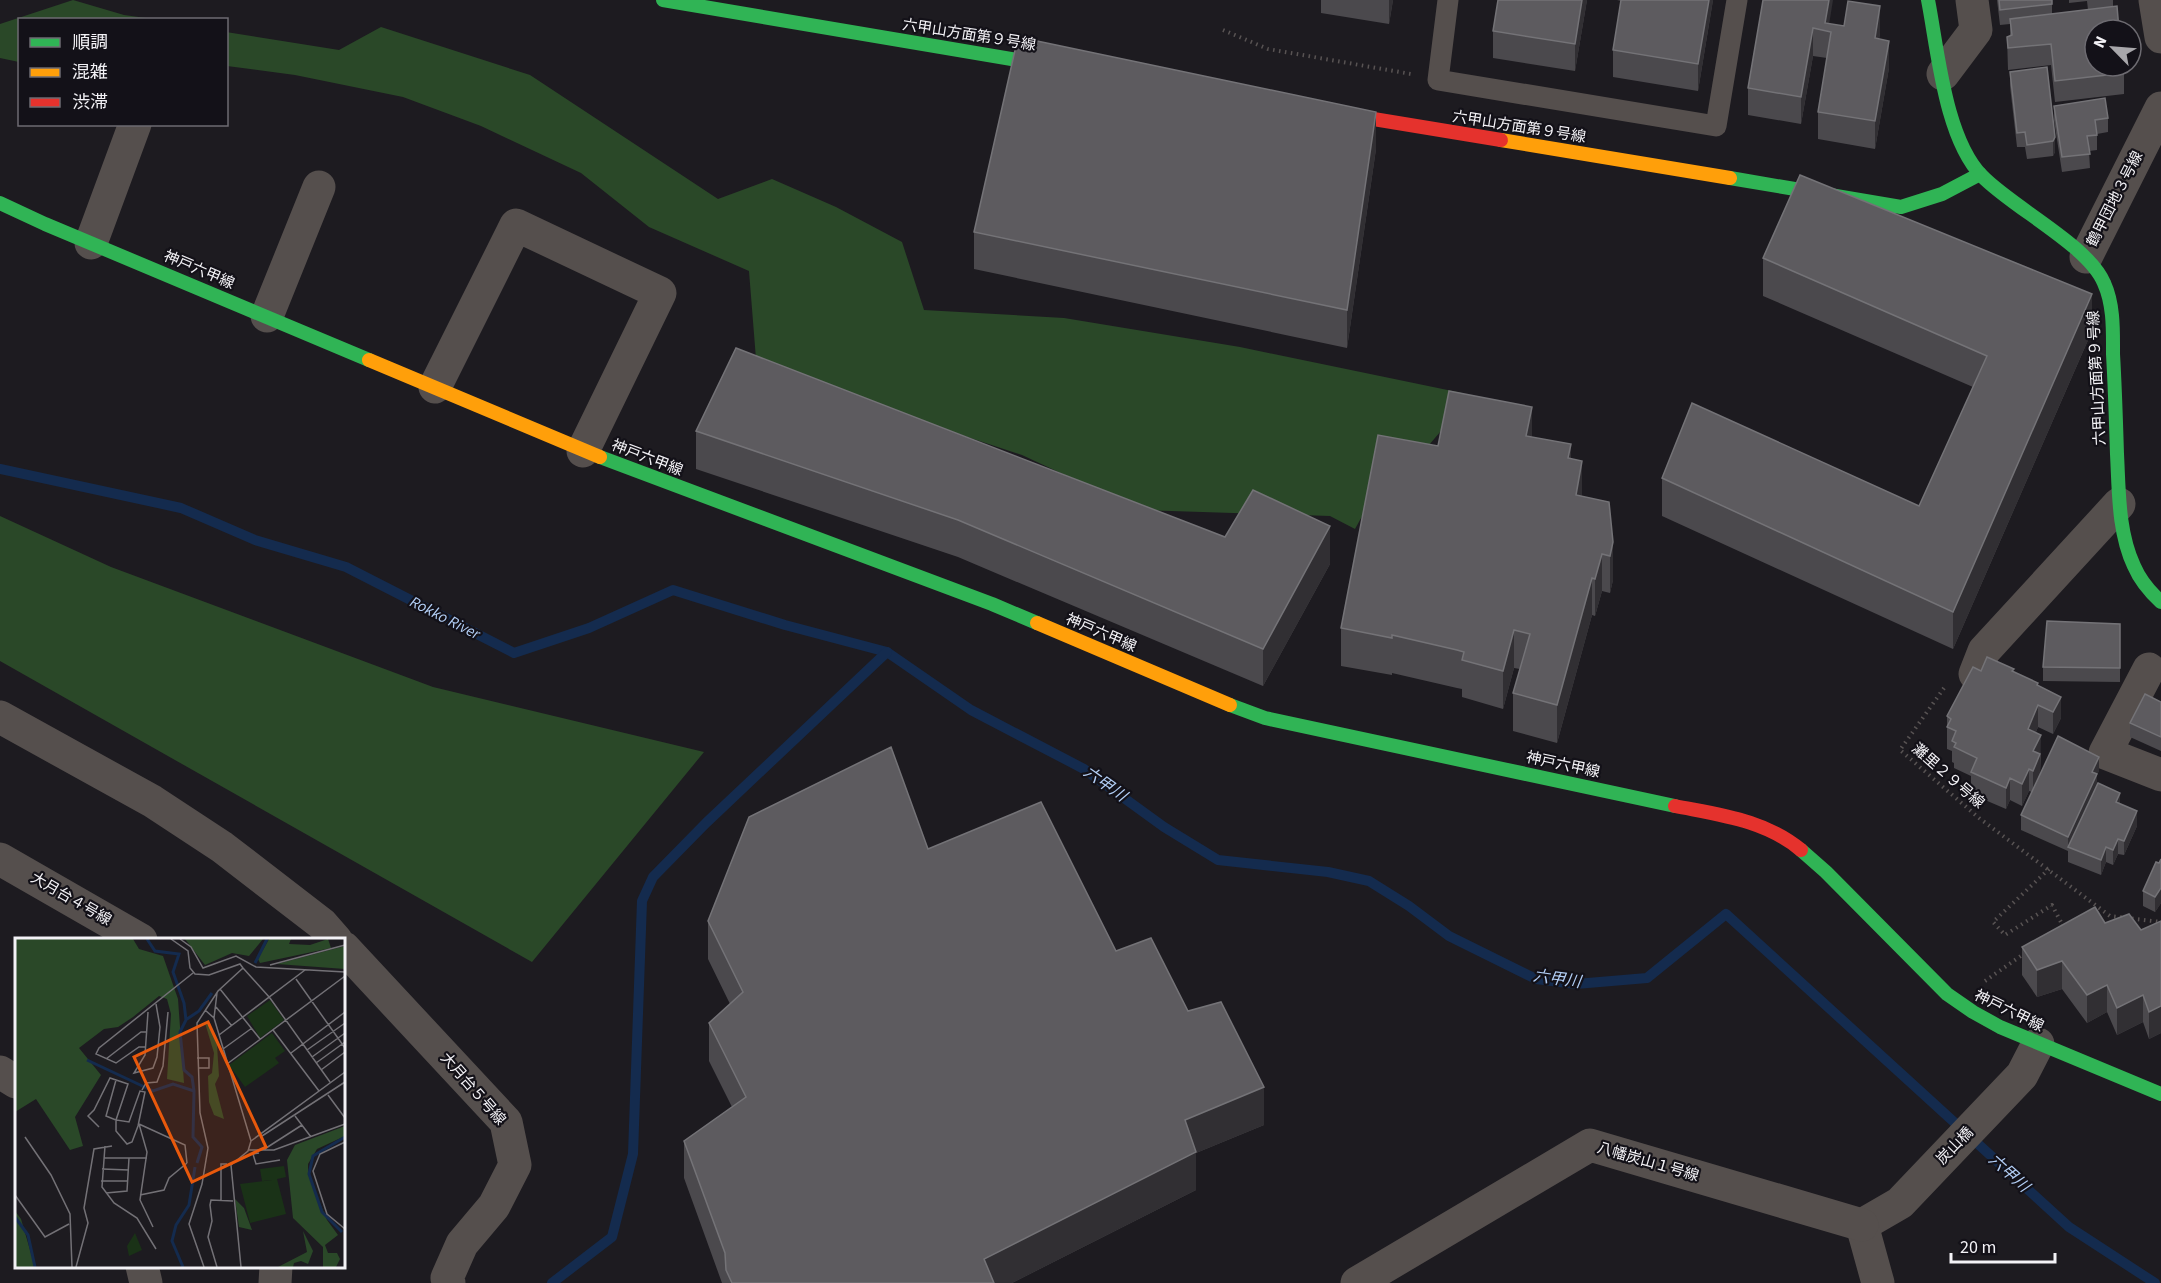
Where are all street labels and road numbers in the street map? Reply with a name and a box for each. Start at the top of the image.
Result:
street label: 六甲山方面第９号線 [901,14,1037,56]
street label: 六甲山方面第９号線 [1451,106,1587,148]
street label: 鶴甲団地３号線 [2082,147,2148,251]
street label: 神戸六甲線 [160,246,238,294]
street label: 六甲山方面第９号線 [2083,310,2111,446]
street label: 神戸六甲線 [608,435,686,481]
street label: 神戸六甲線 [1062,609,1140,657]
street label: 灘里２９号線 [1907,739,1989,813]
street label: 神戸六甲線 [1524,747,1602,783]
street label: 大月台４号線 [27,867,115,931]
street label: 神戸六甲線 [1971,985,2047,1037]
street label: 大月台５号線 [436,1048,510,1130]
street label: 炭山橋 [1932,1123,1978,1169]
street label: 八幡炭山１号線 [1595,1137,1701,1187]

